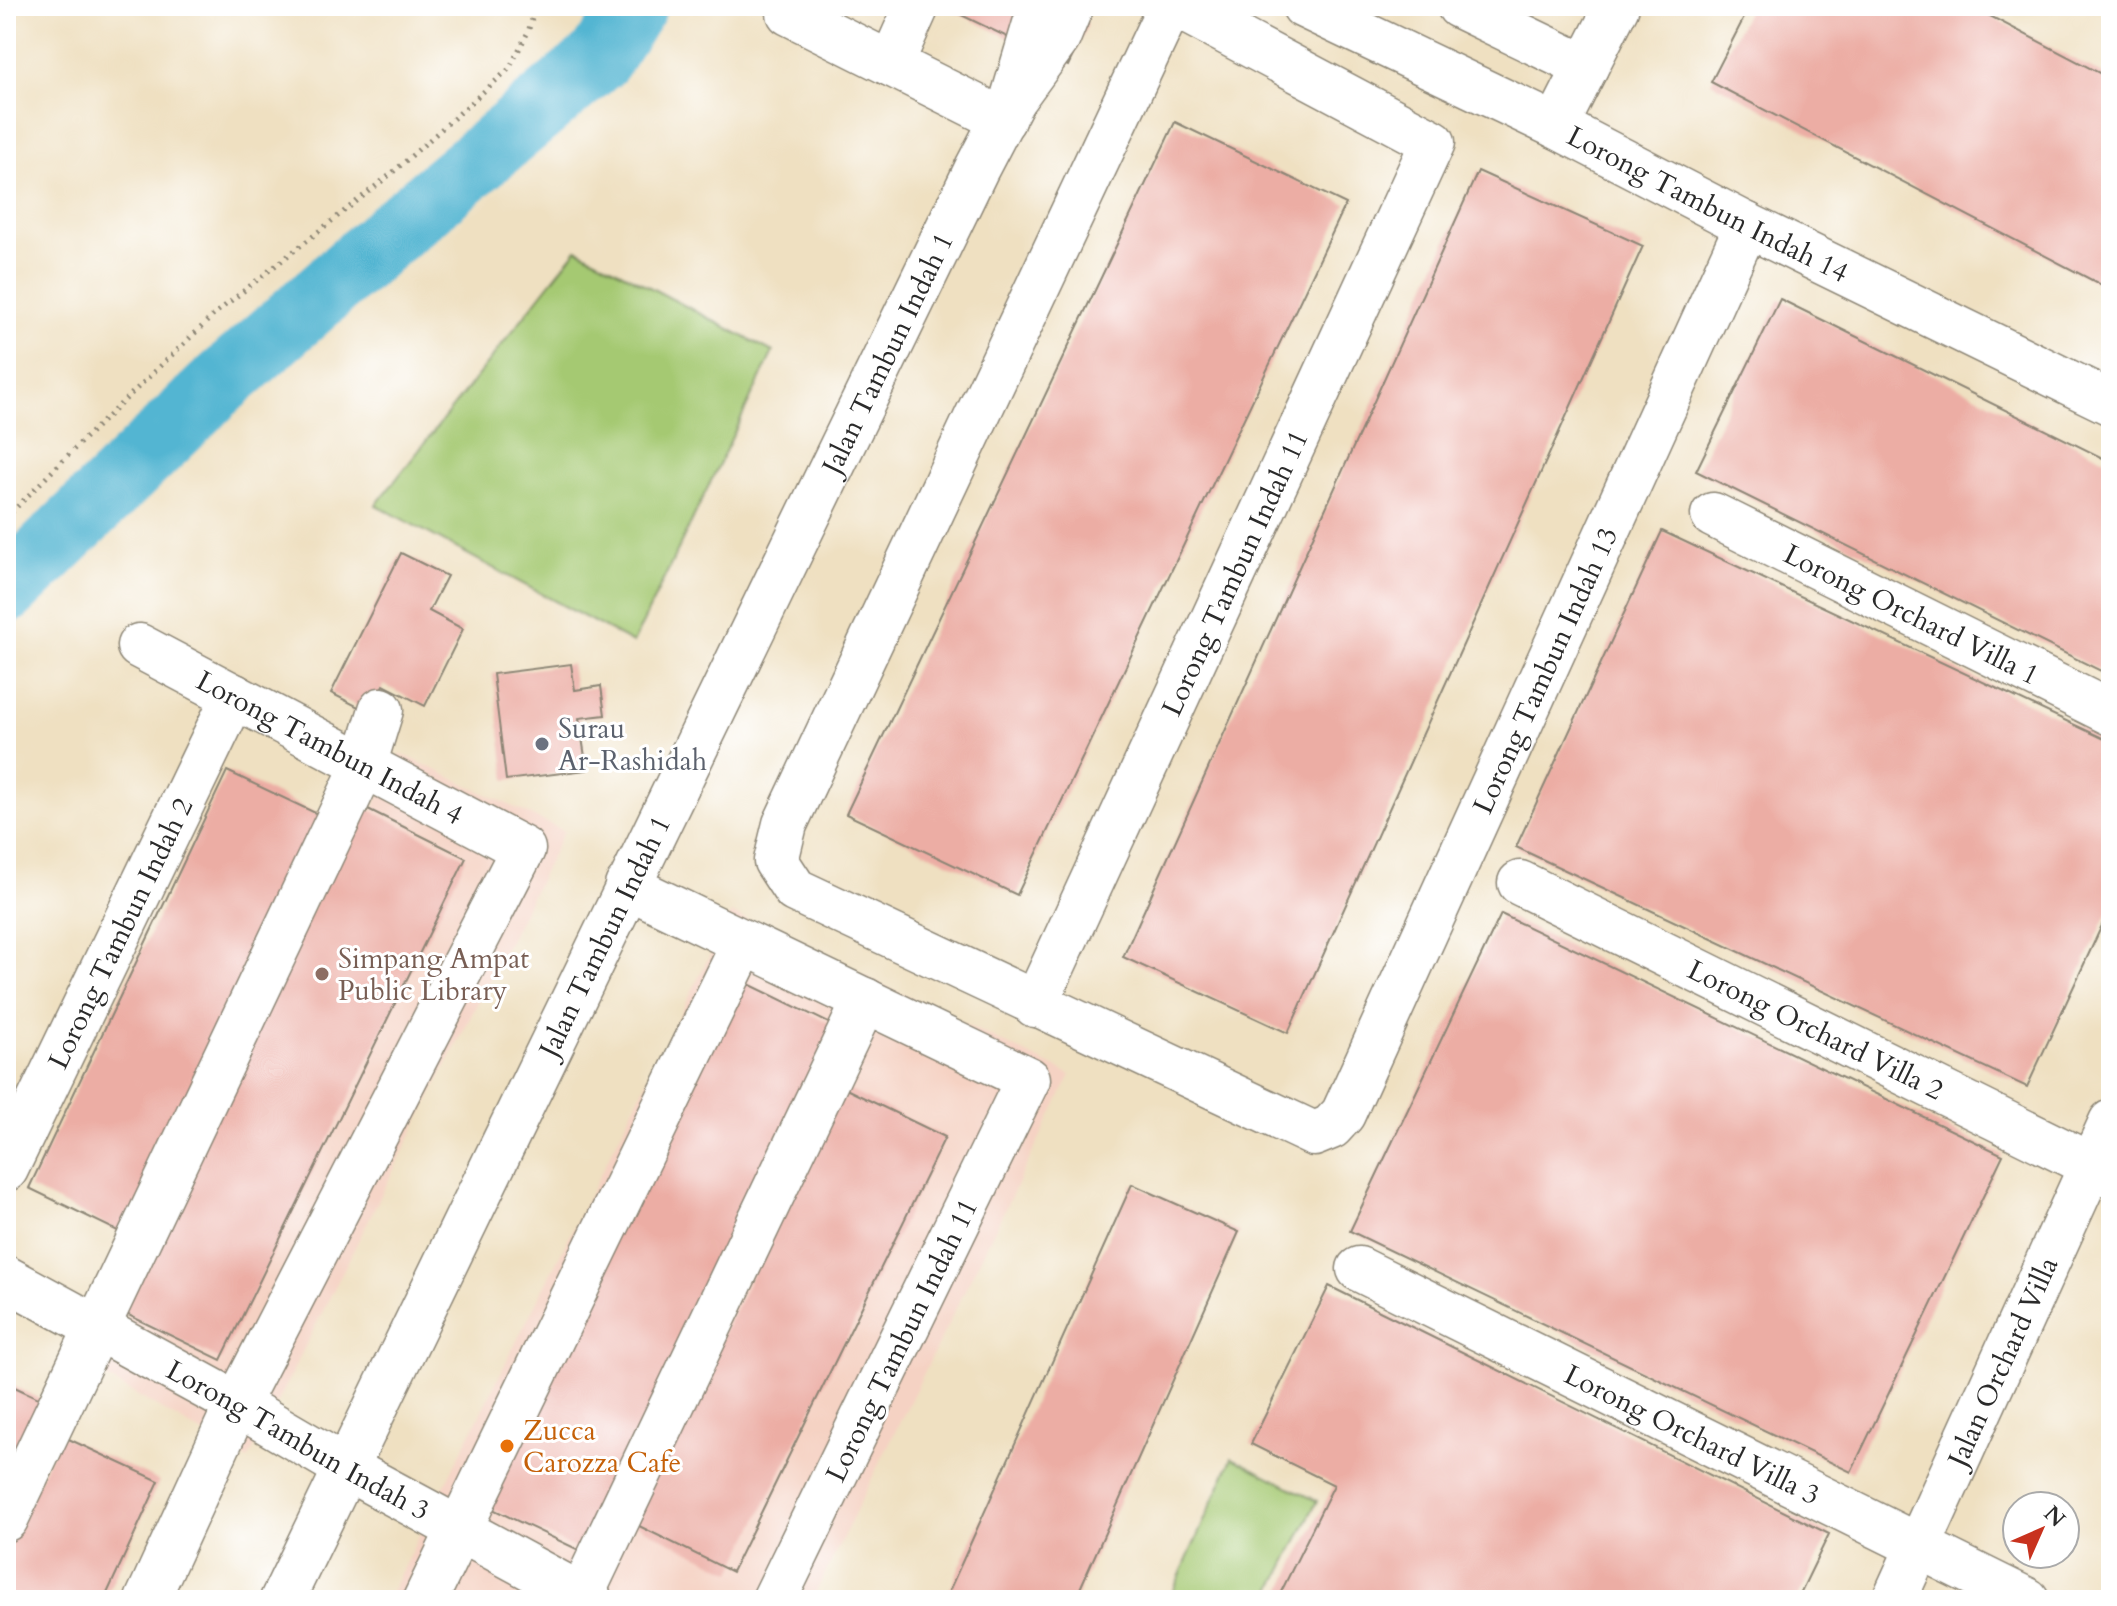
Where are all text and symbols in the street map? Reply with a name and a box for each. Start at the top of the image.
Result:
street label: Lorong Tambun Indah 14 [1560,117,1855,292]
street label: Jalan Tambun Indah 1 [812,226,963,484]
street label: Lorong Tambun Indah 11 [1153,424,1318,722]
street label: Lorong Tambun Indah 13 [1464,521,1627,820]
street label: Lorong Orchard Villa 1 [1777,535,2045,694]
street label: Lorong Tambun Indah 4 [190,662,469,834]
place label: Surau Ar-Rashidah [558,710,707,780]
marker: Surau Ar-Rashidah [533,735,551,753]
street label: Lorong Tambun Indah 2 [39,792,202,1075]
street label: Jalan Tambun Indah 1 [529,809,680,1067]
place label: Simpang Ampat Public Library [338,940,529,1010]
street label: Lorong Orchard Villa 2 [1681,951,1950,1109]
marker: Simpang Ampat Public Library [313,965,331,983]
street label: Lorong Tambun Indah 11 [817,1192,987,1488]
street label: Jalan Orchard Villa [1937,1251,2067,1476]
street label: Lorong Tambun Indah 3 [159,1351,436,1530]
street label: Lorong Orchard Villa 3 [1558,1356,1826,1514]
place label: Zucca Carozza Cafe [523,1412,681,1482]
marker: Zucca Carozza Cafe [498,1437,516,1455]
north arrow [2001,1490,2081,1570]
text: N [2037,1499,2072,1534]

